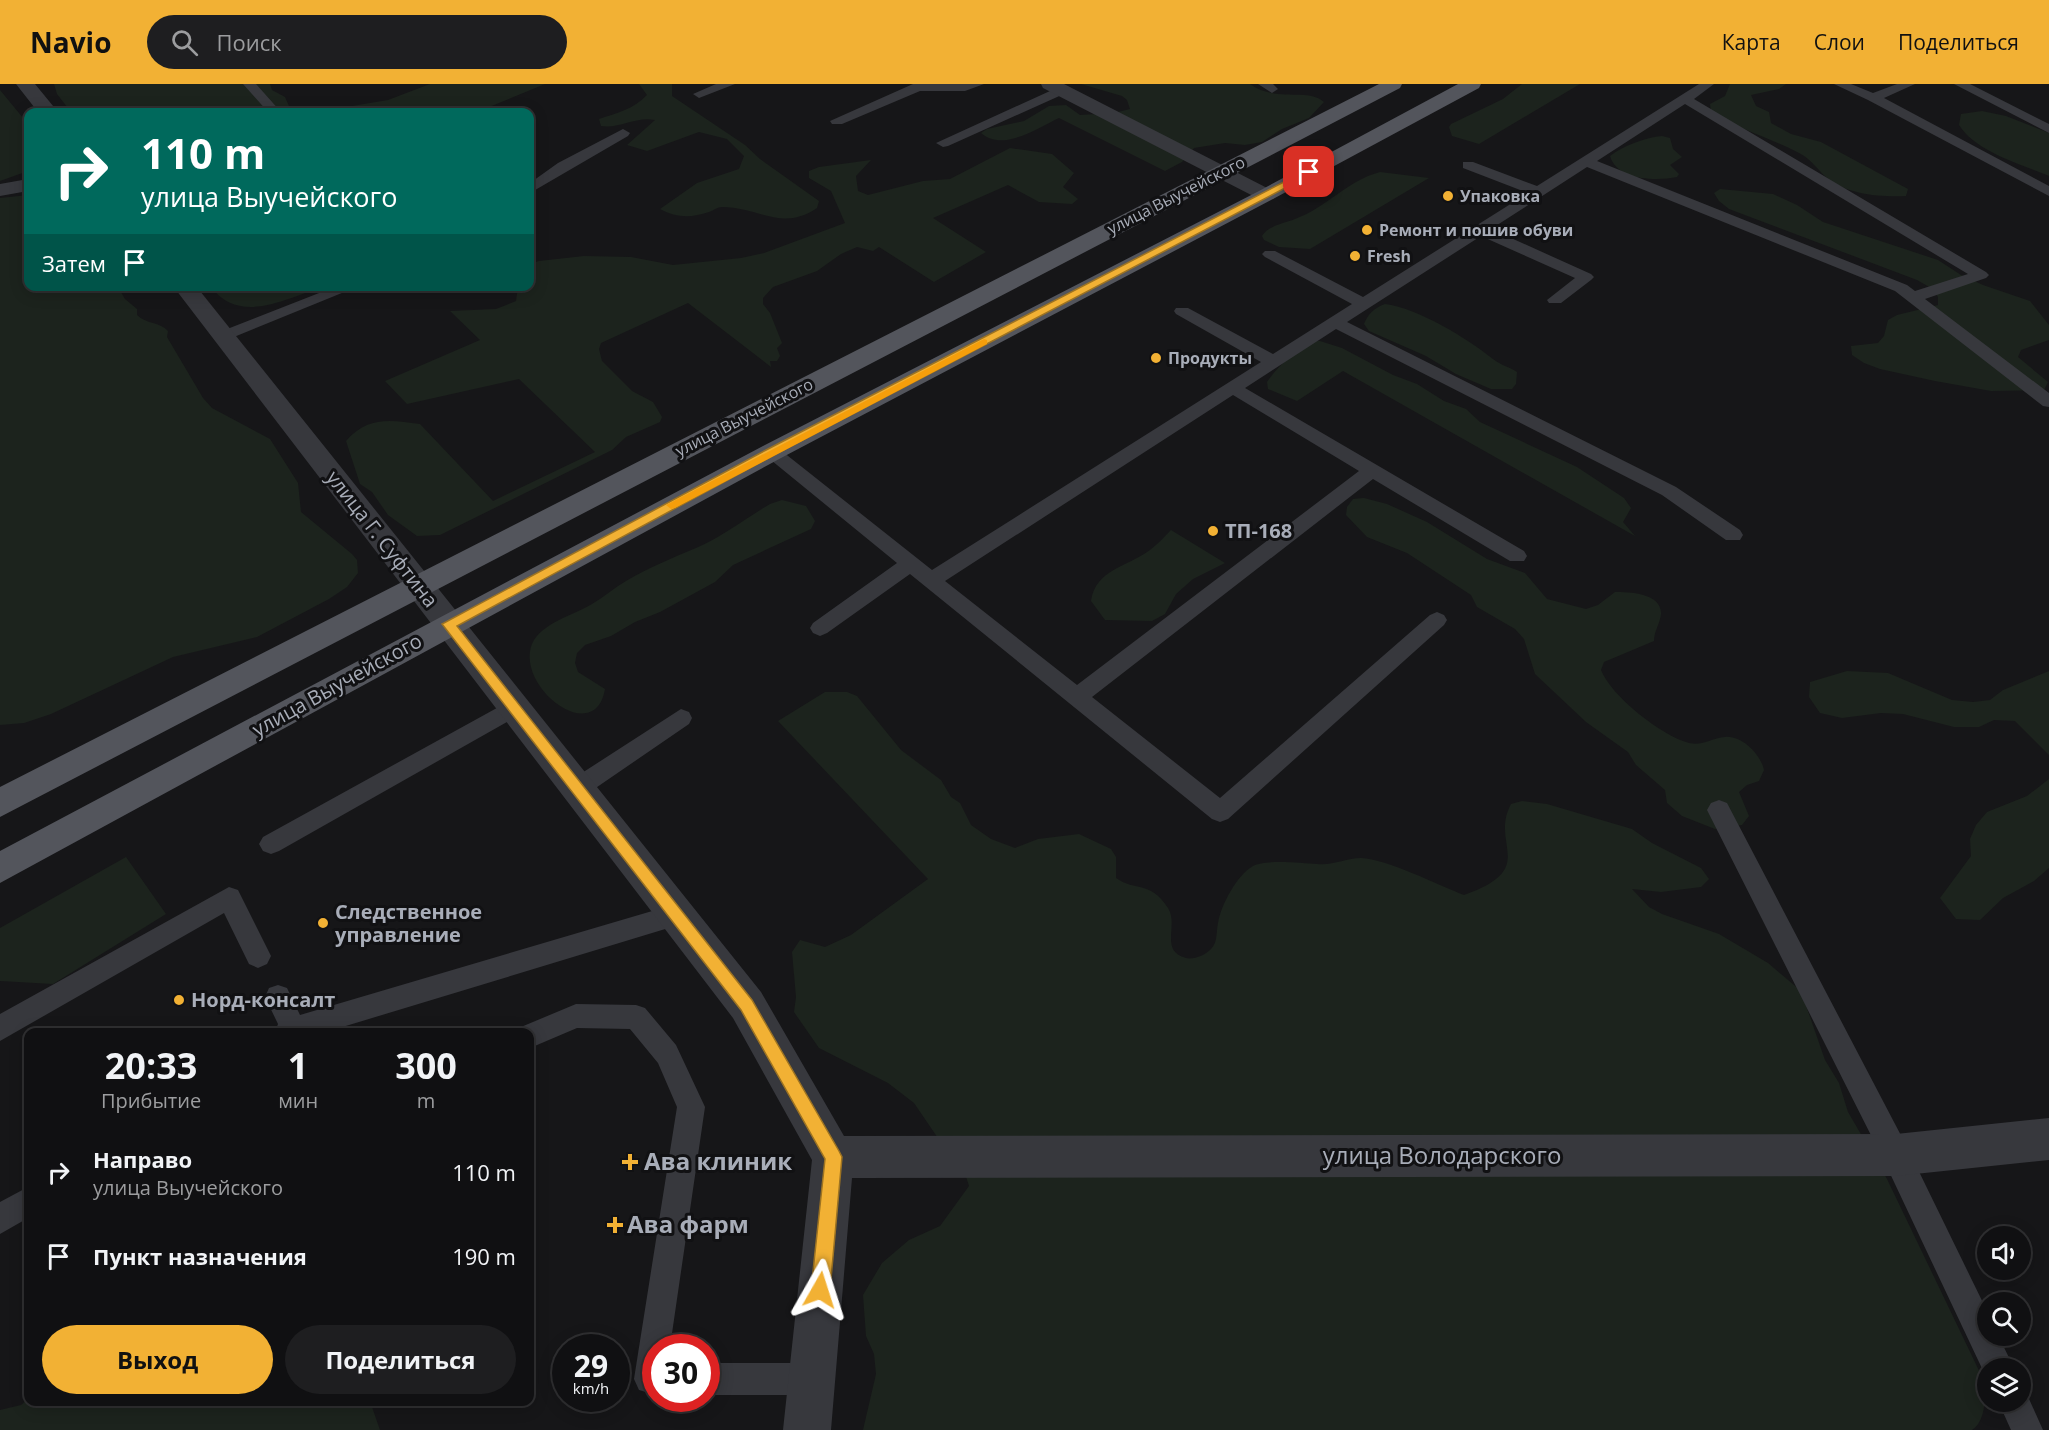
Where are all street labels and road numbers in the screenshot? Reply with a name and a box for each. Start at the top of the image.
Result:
street label: улица Выучейского [1103,151,1249,239]
street label: улица Выучейского [671,373,817,461]
street label: улица Г. Суфтина [320,465,444,613]
street label: улица Выучейского [247,627,426,742]
street label: улица Володарского [1323,1138,1561,1171]

